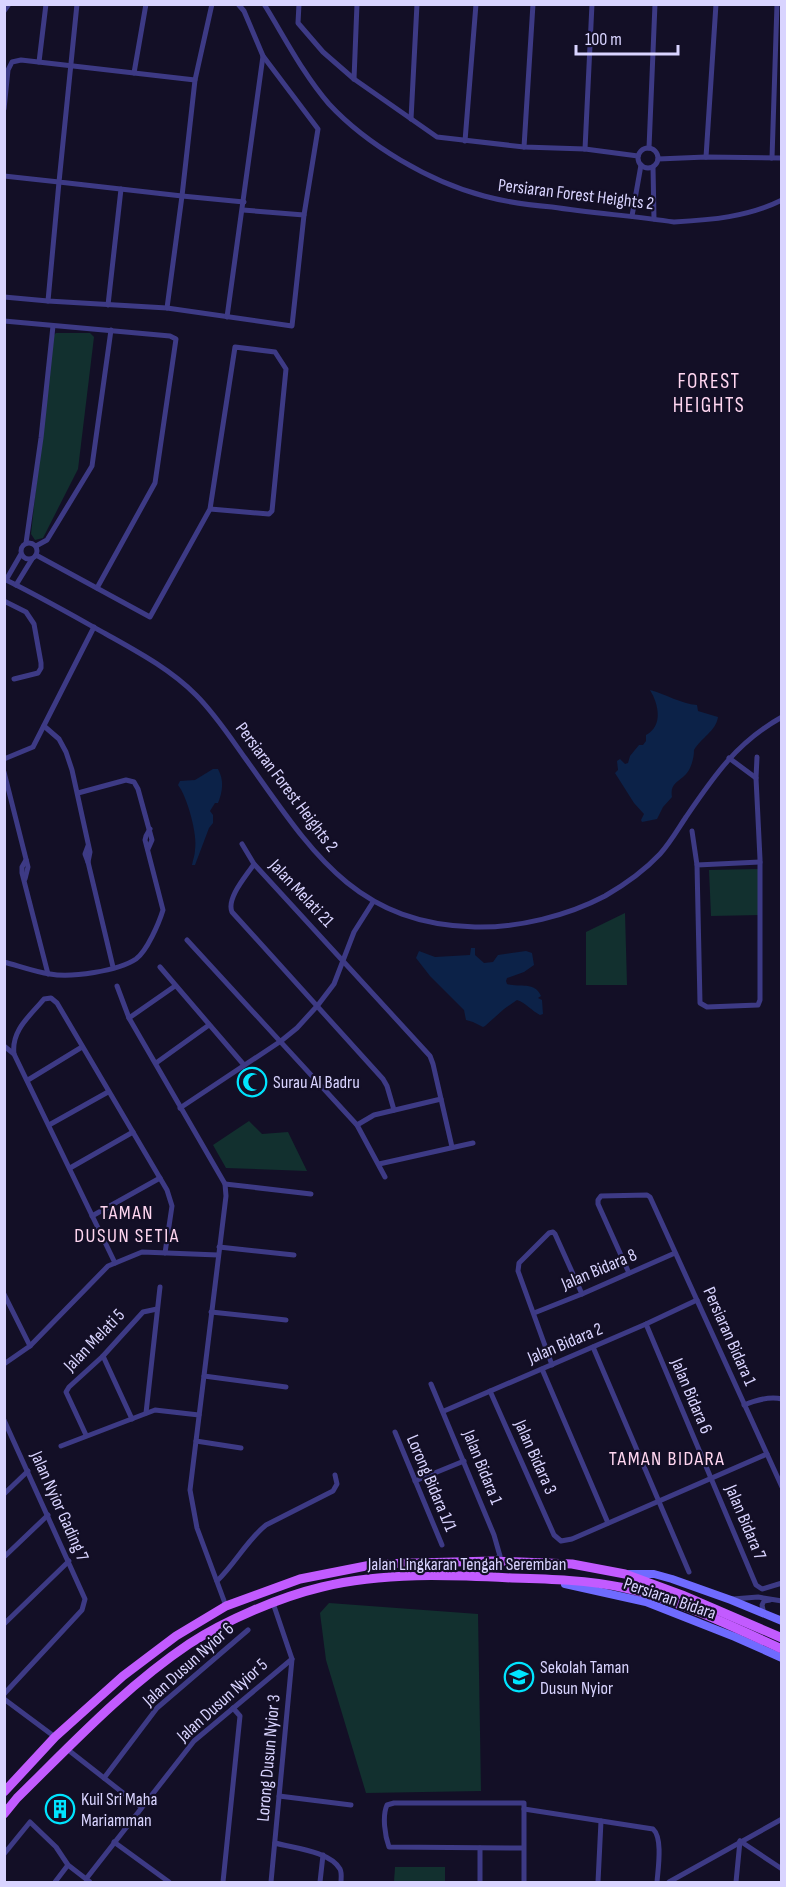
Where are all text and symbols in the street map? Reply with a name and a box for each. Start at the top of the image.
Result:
scale bar [576,18,678,56]
text: 100 m [585,29,622,50]
street label: Persiaran Forest Heights 2 [497,175,655,214]
district label: FOREST HEIGHTS [673,369,745,418]
street label: Persiaran Forest Heights 2 [231,718,342,856]
street label: Jalan Melati 21 [264,854,339,932]
mosque icon: Surau Al Badru [236,1066,268,1098]
place label: Surau Al Badru [273,1072,360,1093]
district label: TAMAN DUSUN SETIA [74,1201,180,1248]
street label: Jalan Bidara 8 [557,1244,640,1295]
street label: Persiaran Bidara 1 [698,1284,761,1389]
street label: Jalan Melati 5 [59,1305,129,1377]
street label: Jalan Bidara 2 [524,1318,606,1369]
street label: Jalan Bidara 6 [666,1354,717,1437]
street label: Jalan Bidara 3 [509,1416,561,1498]
street label: Jalan Bidara 1 [458,1426,507,1508]
street label: Lorong Bidara 1/1 [402,1432,462,1535]
street label: Jalan Nyior Gading 7 [26,1447,93,1565]
district label: TAMAN BIDARA [609,1447,725,1471]
street label: Jalan Bidara 7 [720,1481,771,1563]
street label: Jalan Lingkaran Tengah Seremban [367,1554,566,1575]
street label: Persiaran Bidara [621,1573,719,1624]
street label: Jalan Dusun Nyior 6 [138,1618,238,1711]
street label: Jalan Dusun Nyior 5 [172,1654,272,1747]
place label: Sekolah Taman Dusun Nyior [540,1657,629,1699]
school or university icon: Sekolah Taman Dusun Nyior [503,1661,535,1693]
street label: Lorong Dusun Nyior 3 [252,1694,285,1822]
place label: Kuil Sri Maha Mariamman [81,1789,157,1831]
building icon: Kuil Sri Maha Mariamman [44,1793,76,1825]

